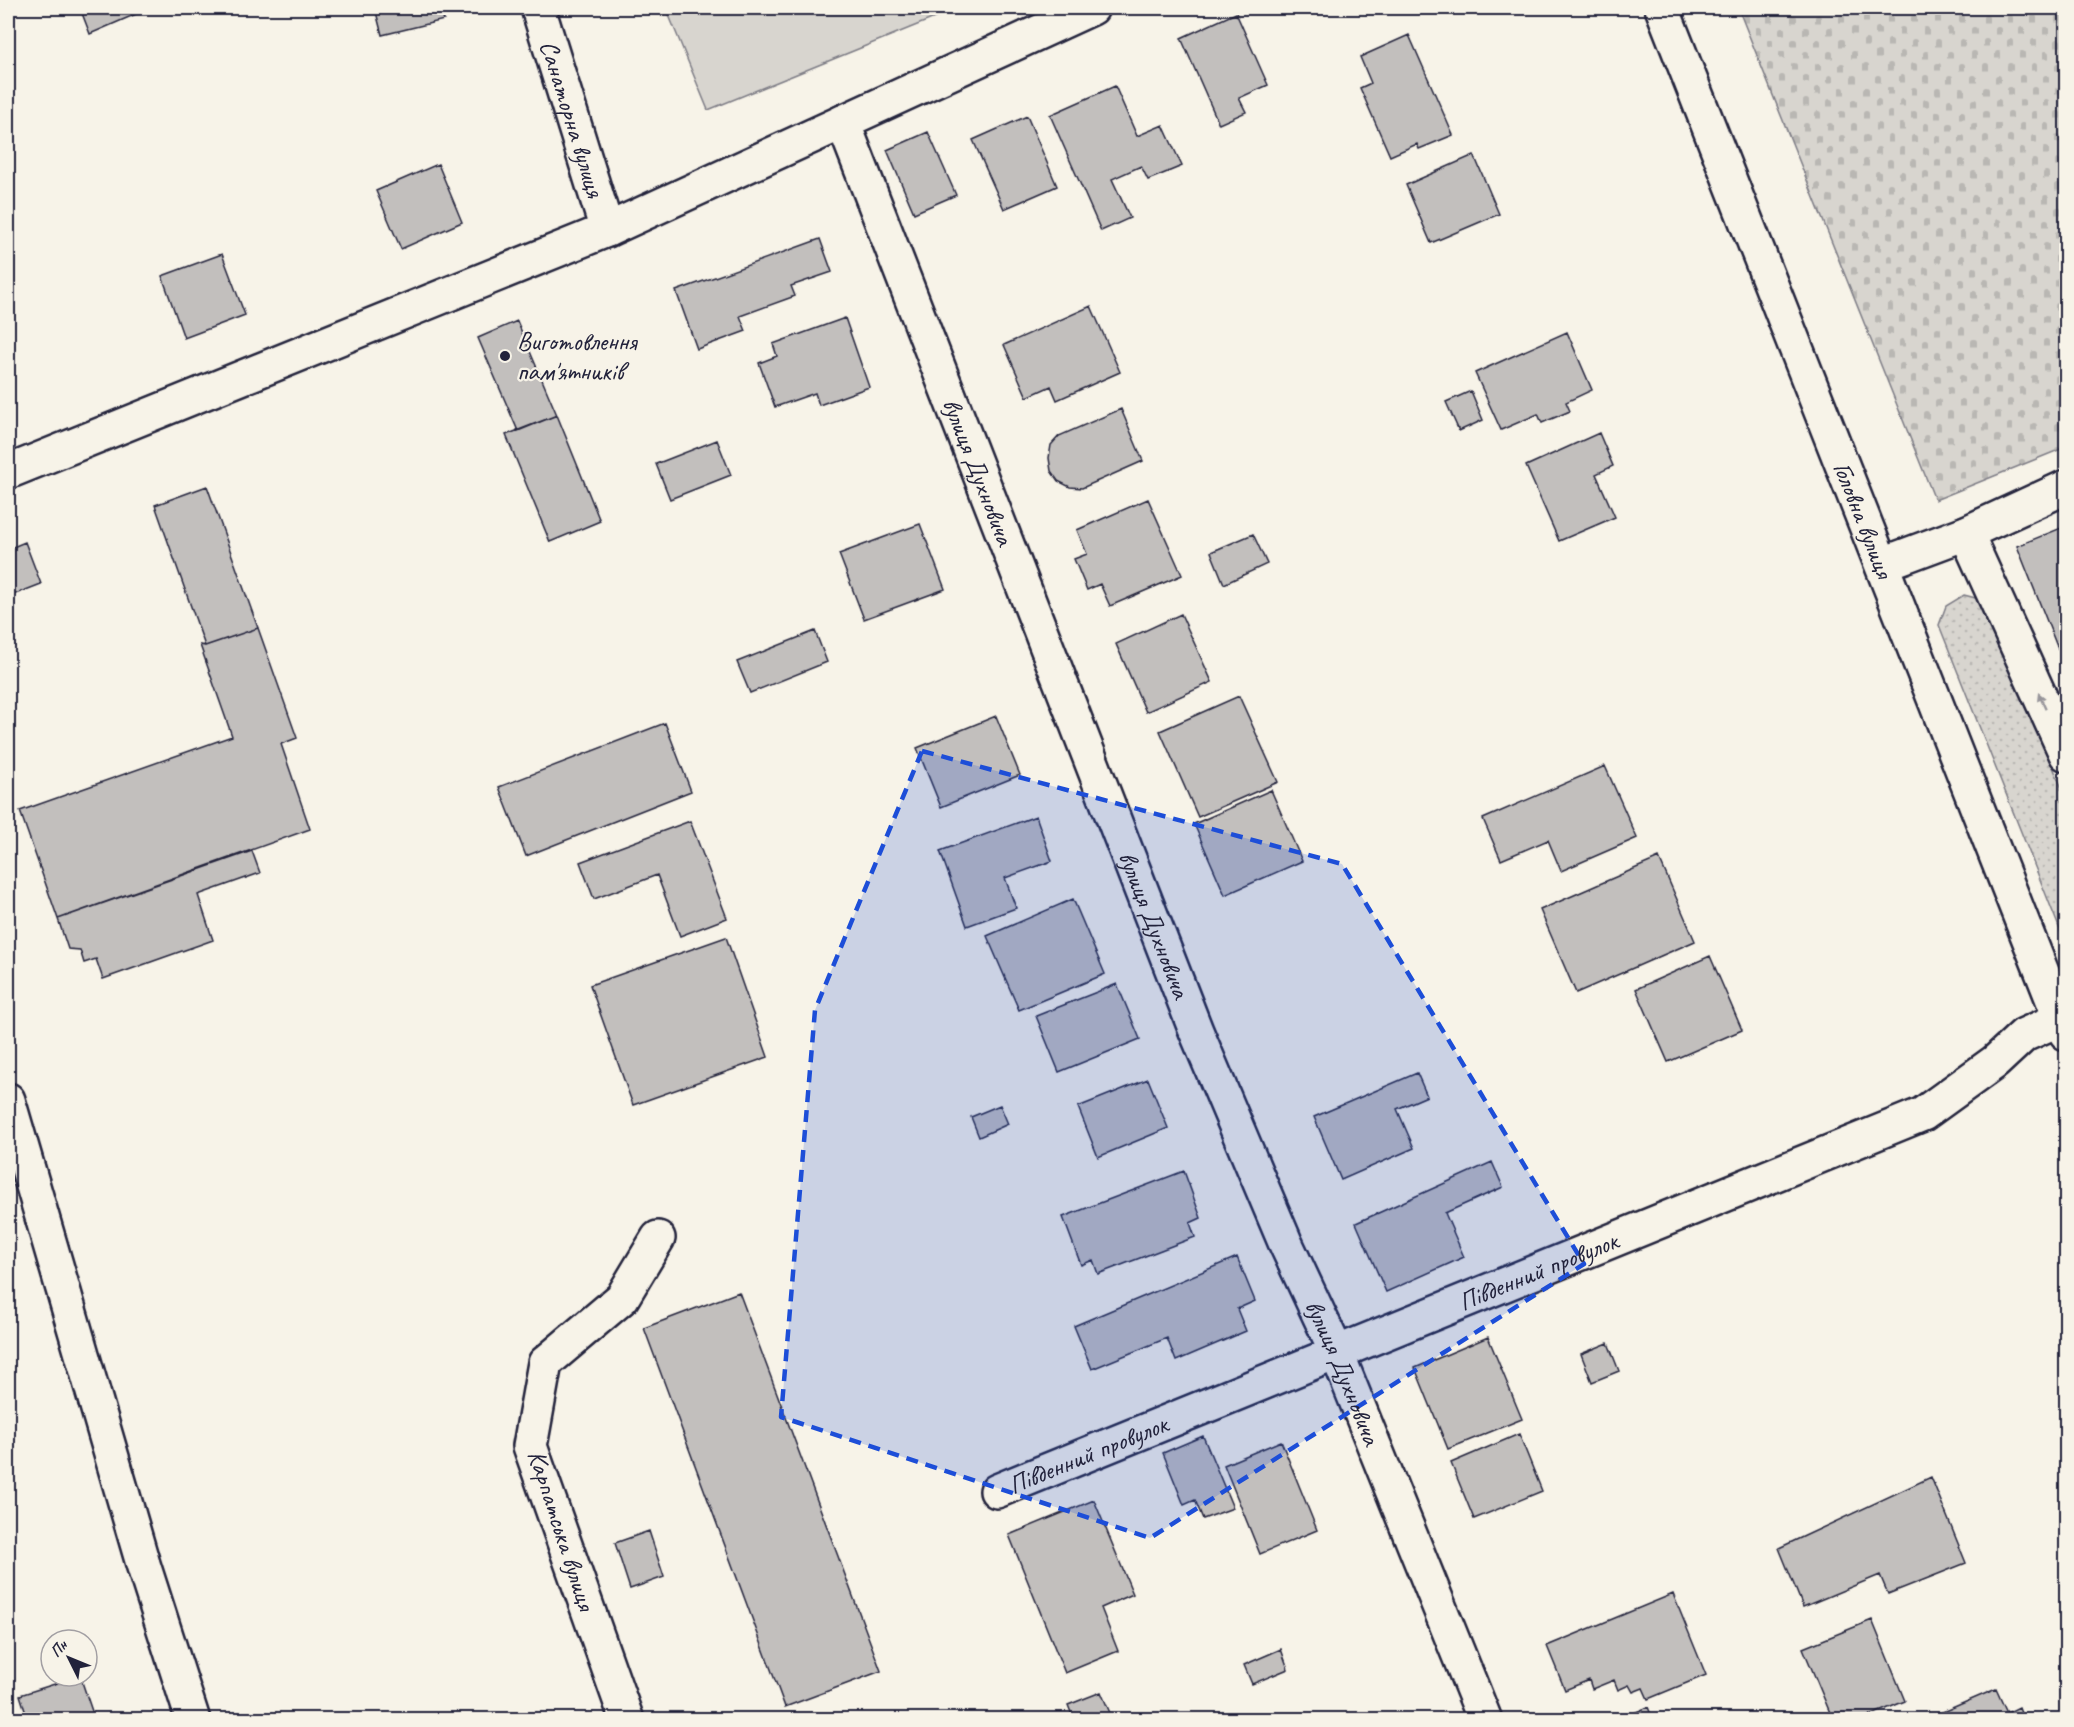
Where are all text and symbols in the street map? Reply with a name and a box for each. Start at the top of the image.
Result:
street label: Санаторна вулиця [532,36,612,203]
place label: Виготовлення пам'ятників [517,325,638,388]
marker: Виготовлення пам'ятників [498,349,512,363]
street label: вулиця Духновича [935,394,1022,552]
street label: Головна вулиця [1825,457,1902,585]
one-way arrow [2037,692,2047,710]
street label: вулиця Духновича [1111,847,1198,1005]
street label: Південний провулок [1454,1223,1625,1318]
street label: вулиця Духновича [1297,1294,1389,1452]
street label: Південний провулок [1003,1406,1175,1502]
street label: Карпатська вулиця [520,1446,604,1616]
north arrow [39,1628,99,1688]
text: Пн [46,1635,72,1661]

